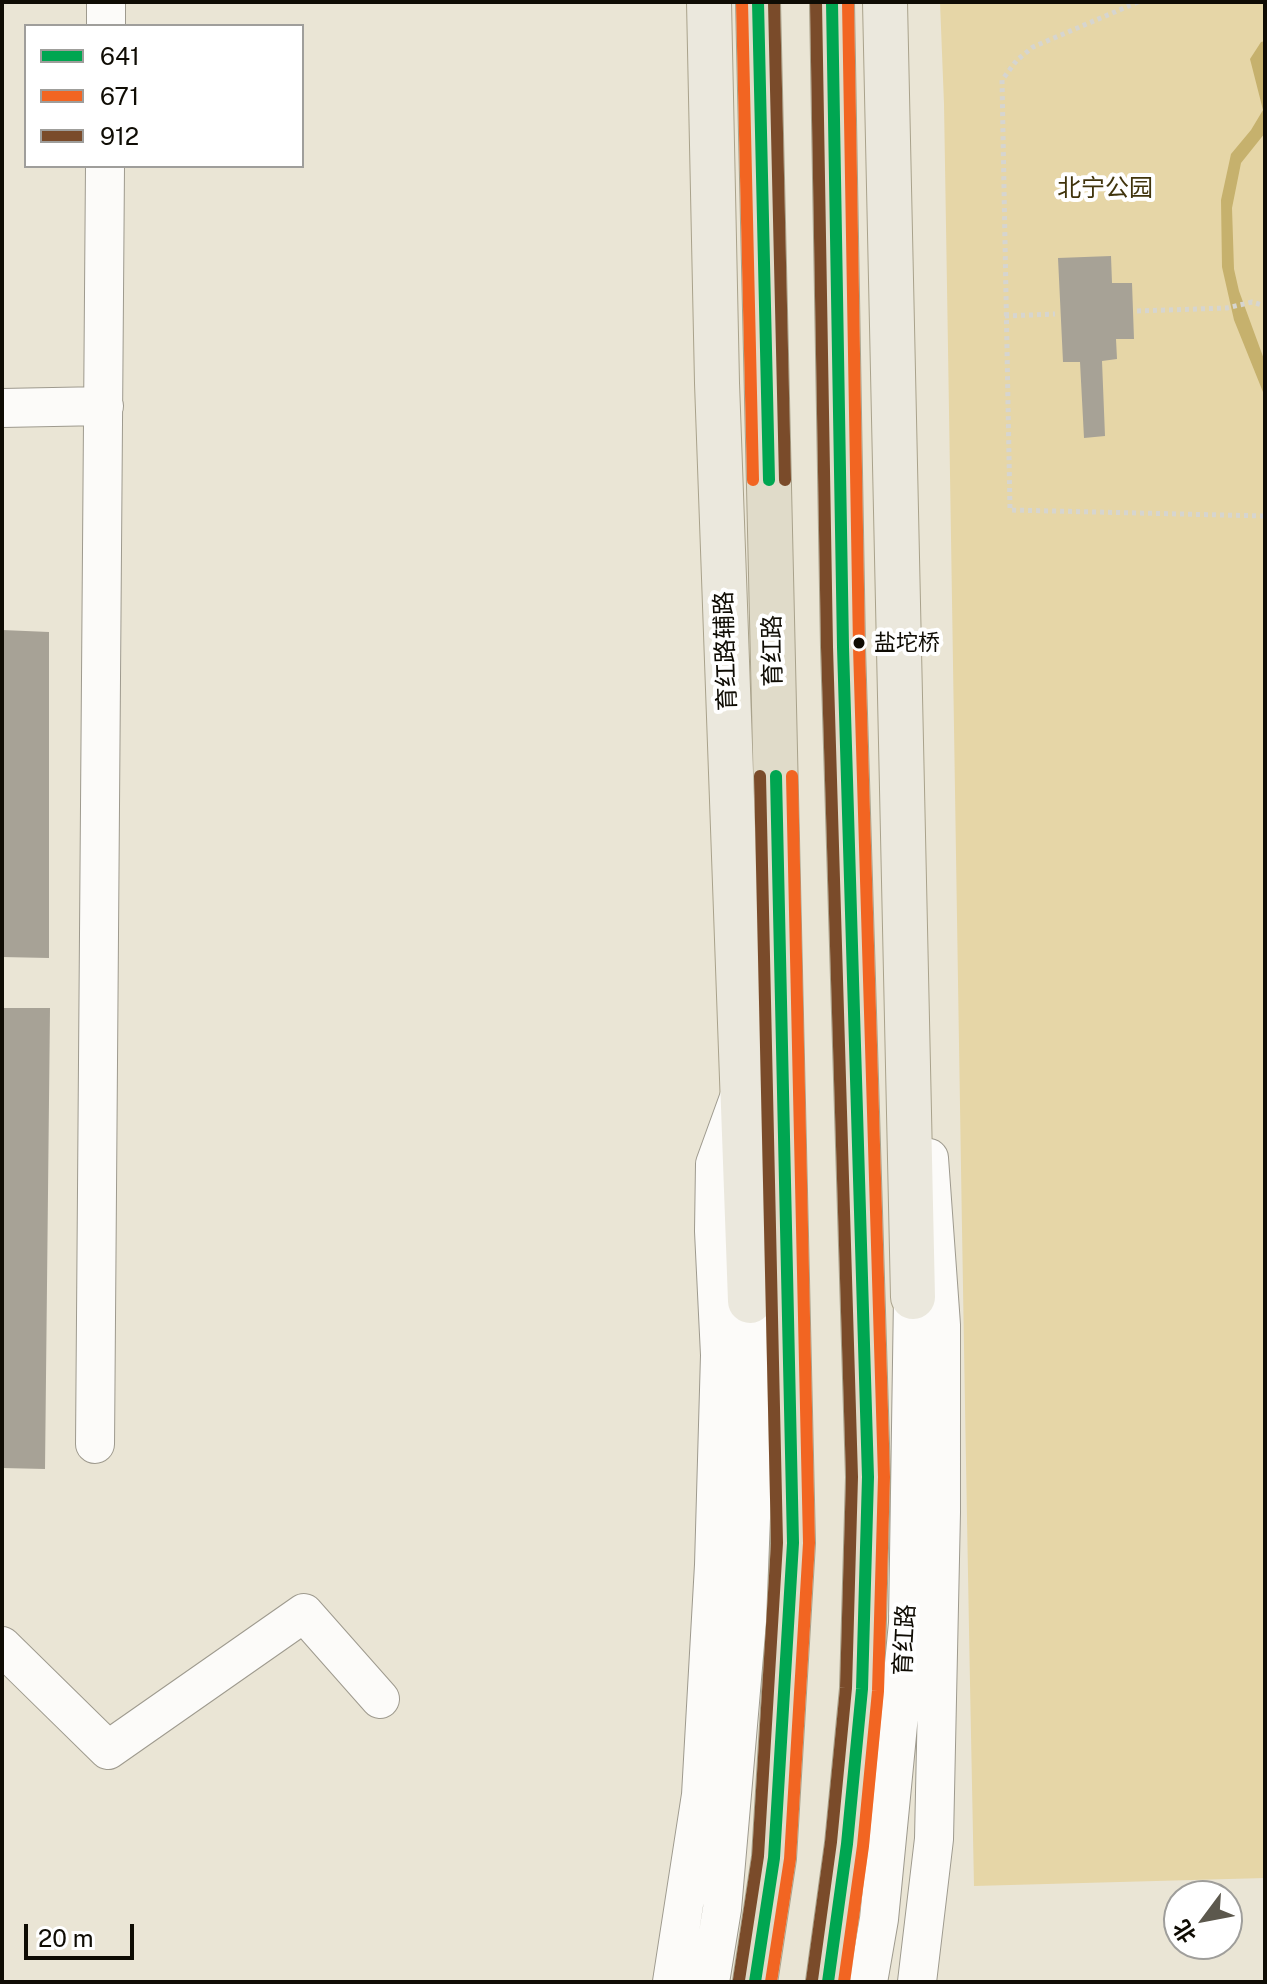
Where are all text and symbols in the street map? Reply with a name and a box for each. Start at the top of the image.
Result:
legend [24,24,304,168]
text: 641 [100,42,140,70]
text: 671 [100,82,139,110]
text: 912 [100,122,139,150]
park label: 北宁公园 [1057,175,1153,203]
street label: 育红路辅路 [710,591,742,711]
street label: 育红路 [758,615,788,687]
place label: 盐坨桥 [874,630,940,656]
marker: 盐坨桥 [851,635,867,651]
street label: 育红路 [889,1603,921,1677]
north arrow [1163,1880,1243,1960]
scale bar [28,1908,138,1958]
text: 北 [1167,1915,1201,1948]
text: 20 m [38,1924,94,1952]

